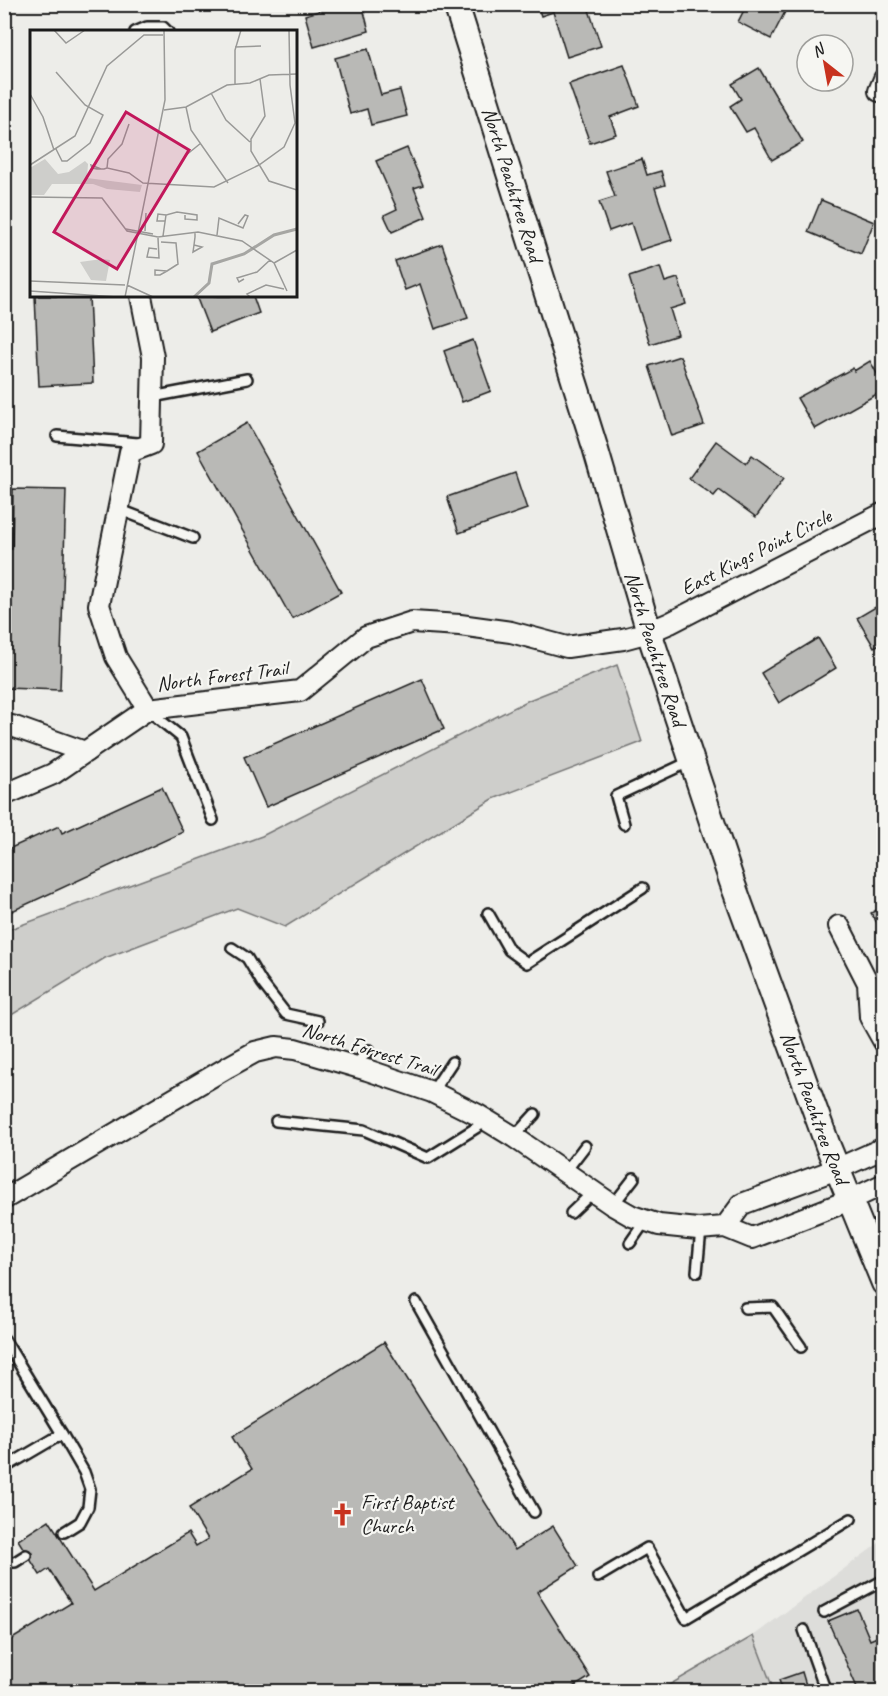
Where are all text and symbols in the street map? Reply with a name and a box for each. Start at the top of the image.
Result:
inset map [30,30,297,297]
north arrow [795,33,855,93]
text: N [808,38,830,62]
street label: North Peachtree Road [476,104,550,268]
street label: East Kings Point Circle [677,502,837,601]
street label: North Peachtree Road [619,569,693,733]
street label: North Forest Trail [155,655,292,697]
street label: North Forrest Trail [299,1016,444,1083]
street label: North Peachtree Road [775,1028,857,1191]
place label: First Baptist Church [361,1489,456,1539]
church icon: First Baptist Church [330,1501,356,1527]

